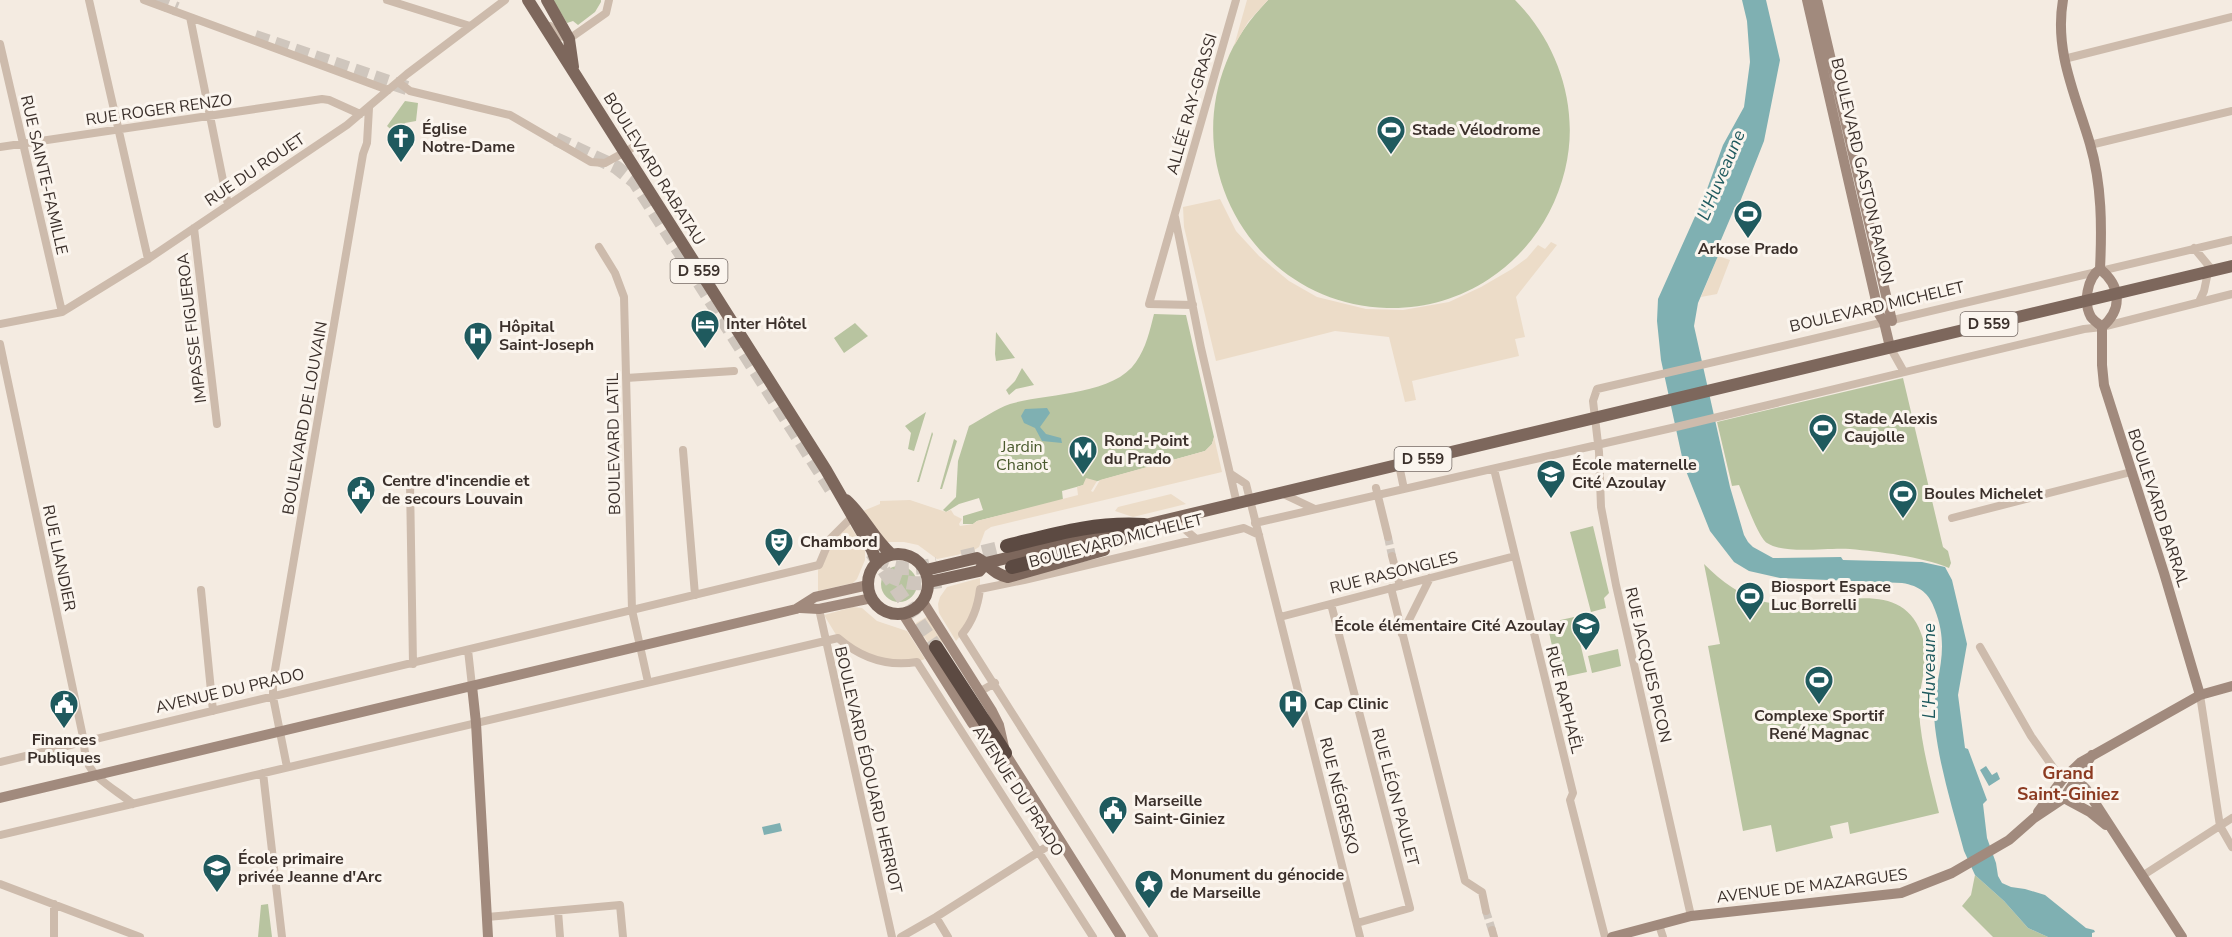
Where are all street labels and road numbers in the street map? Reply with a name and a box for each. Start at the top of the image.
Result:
street label: ALLÉE RAY-GRASSI [1161,31,1223,177]
street label: BOULEVARD GASTON RAMON [1825,56,1899,286]
street label: BOULEVARD RABATAU [598,88,710,250]
street label: RUE ROGER RENZO [84,89,234,131]
street label: RUE SAINTE-FAMILLE [15,93,73,257]
street label: RUE DU ROUET [200,128,310,212]
street label: IMPASSE FIGUEROA [172,251,212,404]
road number: D 559 [670,259,728,283]
street label: BOULEVARD MICHELET [1787,276,1967,338]
road number: D 559 [1960,312,2018,336]
street label: BOULEVARD DE LOUVAIN [277,319,333,517]
street label: BOULEVARD LATIL [602,372,626,515]
street label: BOULEVARD BARRAL [2122,426,2194,590]
road number: D 559 [1394,447,1452,471]
street label: RUE LIANDIER [37,503,81,613]
street label: BOULEVARD MICHELET [1027,509,1206,573]
street label: RUE RASONGLES [1328,546,1460,600]
street label: RUE JACQUES PICON [1619,585,1677,745]
street label: BOULEVARD ÉDOUARD HERRIOT [829,644,907,896]
street label: RUE RAPHAËL [1540,644,1588,756]
street label: AVENUE DU PRADO [153,663,307,719]
street label: AVENUE DU PRADO [967,721,1069,861]
street label: RUE LÉON PAULET [1366,726,1424,869]
street label: RUE NÉGRESKO [1314,735,1364,857]
street label: AVENUE DE MAZARGUES [1715,863,1909,909]

